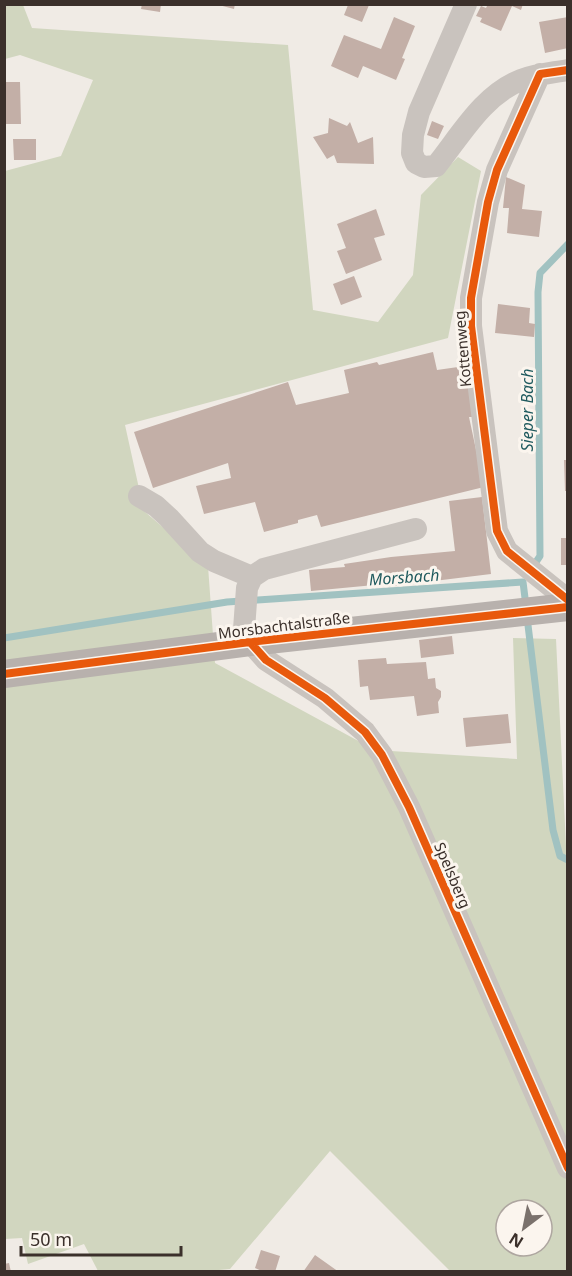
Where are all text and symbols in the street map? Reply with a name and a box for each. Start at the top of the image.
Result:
street label: Kottenweg [449,310,475,388]
water label: Sieper Bach [516,368,538,452]
water label: Morsbach [368,564,440,590]
street label: Morsbachtalstraße [217,607,351,643]
street label: Spelsberg [430,839,476,911]
north arrow [494,1198,554,1258]
scale bar [21,1219,182,1257]
text: 50 m [30,1227,72,1251]
text: N [505,1228,527,1253]

